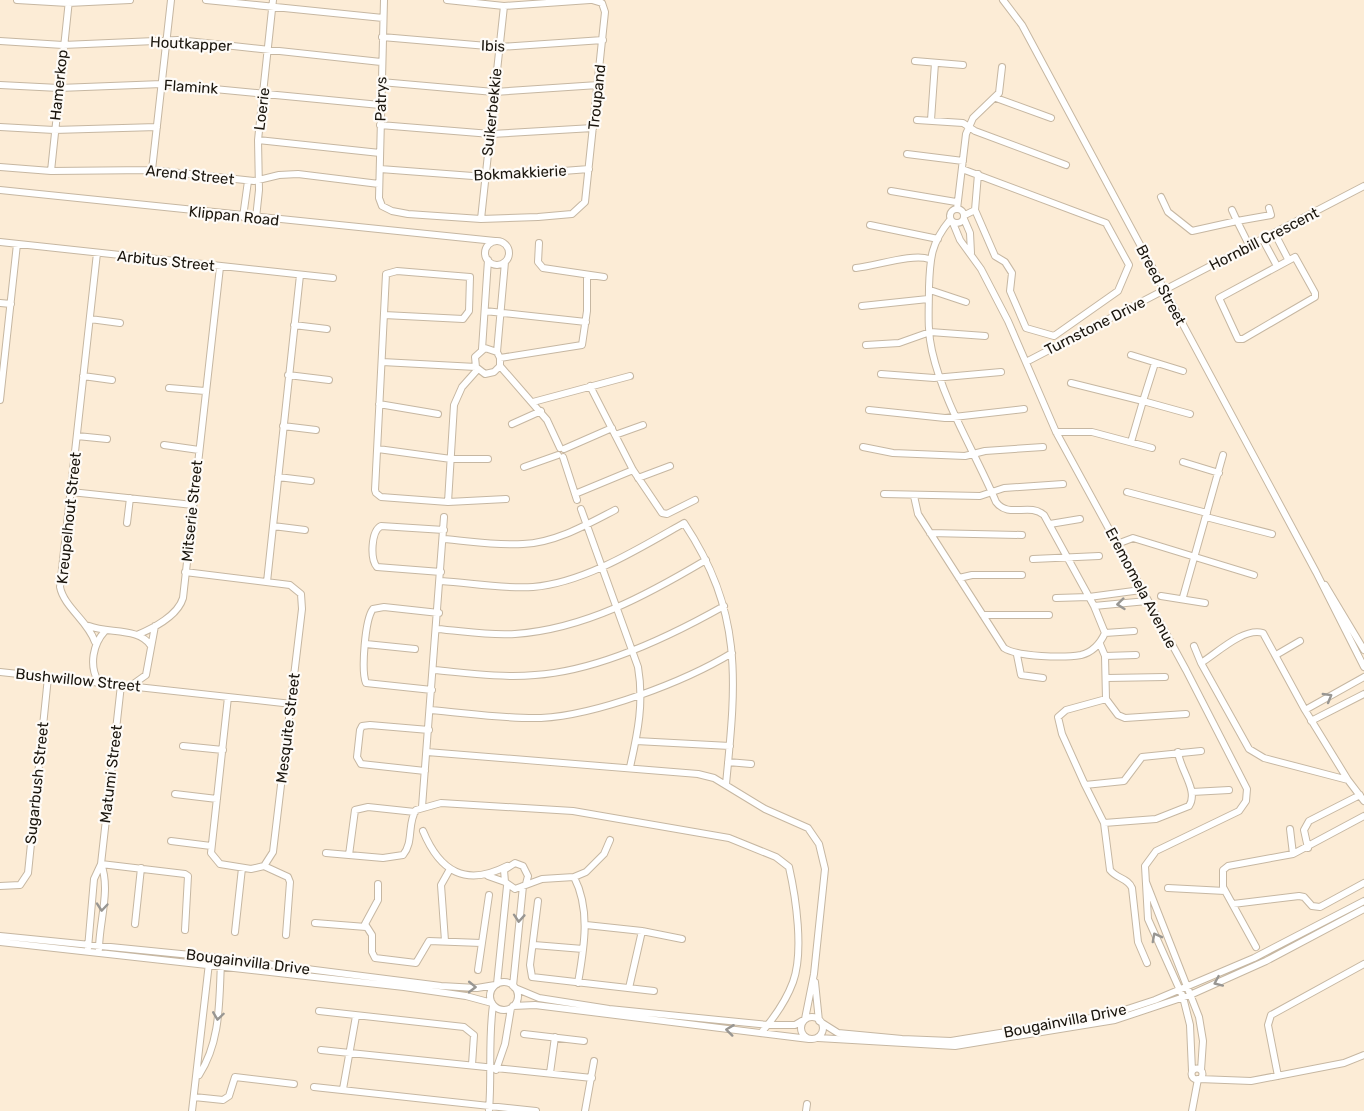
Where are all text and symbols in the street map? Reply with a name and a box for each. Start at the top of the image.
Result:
street label: Houtkapper [150,33,233,55]
street label: Ibis [481,37,506,55]
street label: Hamerkop [46,49,72,121]
street label: Troupand [585,63,609,131]
street label: Suikerbekkie [478,67,506,157]
street label: Flamink [163,76,219,98]
street label: Patrys [372,76,390,122]
street label: Loerie [250,87,274,131]
street label: Arend Street [145,161,235,189]
street label: Bokmakkierie [473,162,567,184]
street label: Klippan Road [188,202,280,230]
street label: Hornbill Crescent [1206,204,1322,274]
street label: Breed Street [1132,242,1190,328]
street label: Arbitus Street [116,247,216,275]
street label: Turnstone Drive [1042,293,1148,359]
street label: Kreupelhout Street [53,451,85,585]
street label: Mitserie Street [178,459,206,563]
street label: Eremomela Avenue [1101,524,1181,652]
one-way arrow [1116,597,1125,610]
street label: Bushwillow Street [14,664,142,696]
street label: Mesquite Street [272,672,304,784]
one-way arrow [1322,693,1332,704]
street label: Sugarbush Street [22,721,52,845]
street label: Matumi Street [96,724,126,824]
one-way arrow [96,903,109,912]
one-way arrow [513,913,526,922]
one-way arrow [1152,933,1163,943]
street label: Bougainvilla Drive [185,945,311,979]
one-way arrow [1213,975,1224,987]
one-way arrow [467,981,476,994]
street label: Bougainvilla Drive [1002,1000,1128,1042]
one-way arrow [212,1012,225,1021]
one-way arrow [725,1024,734,1036]

